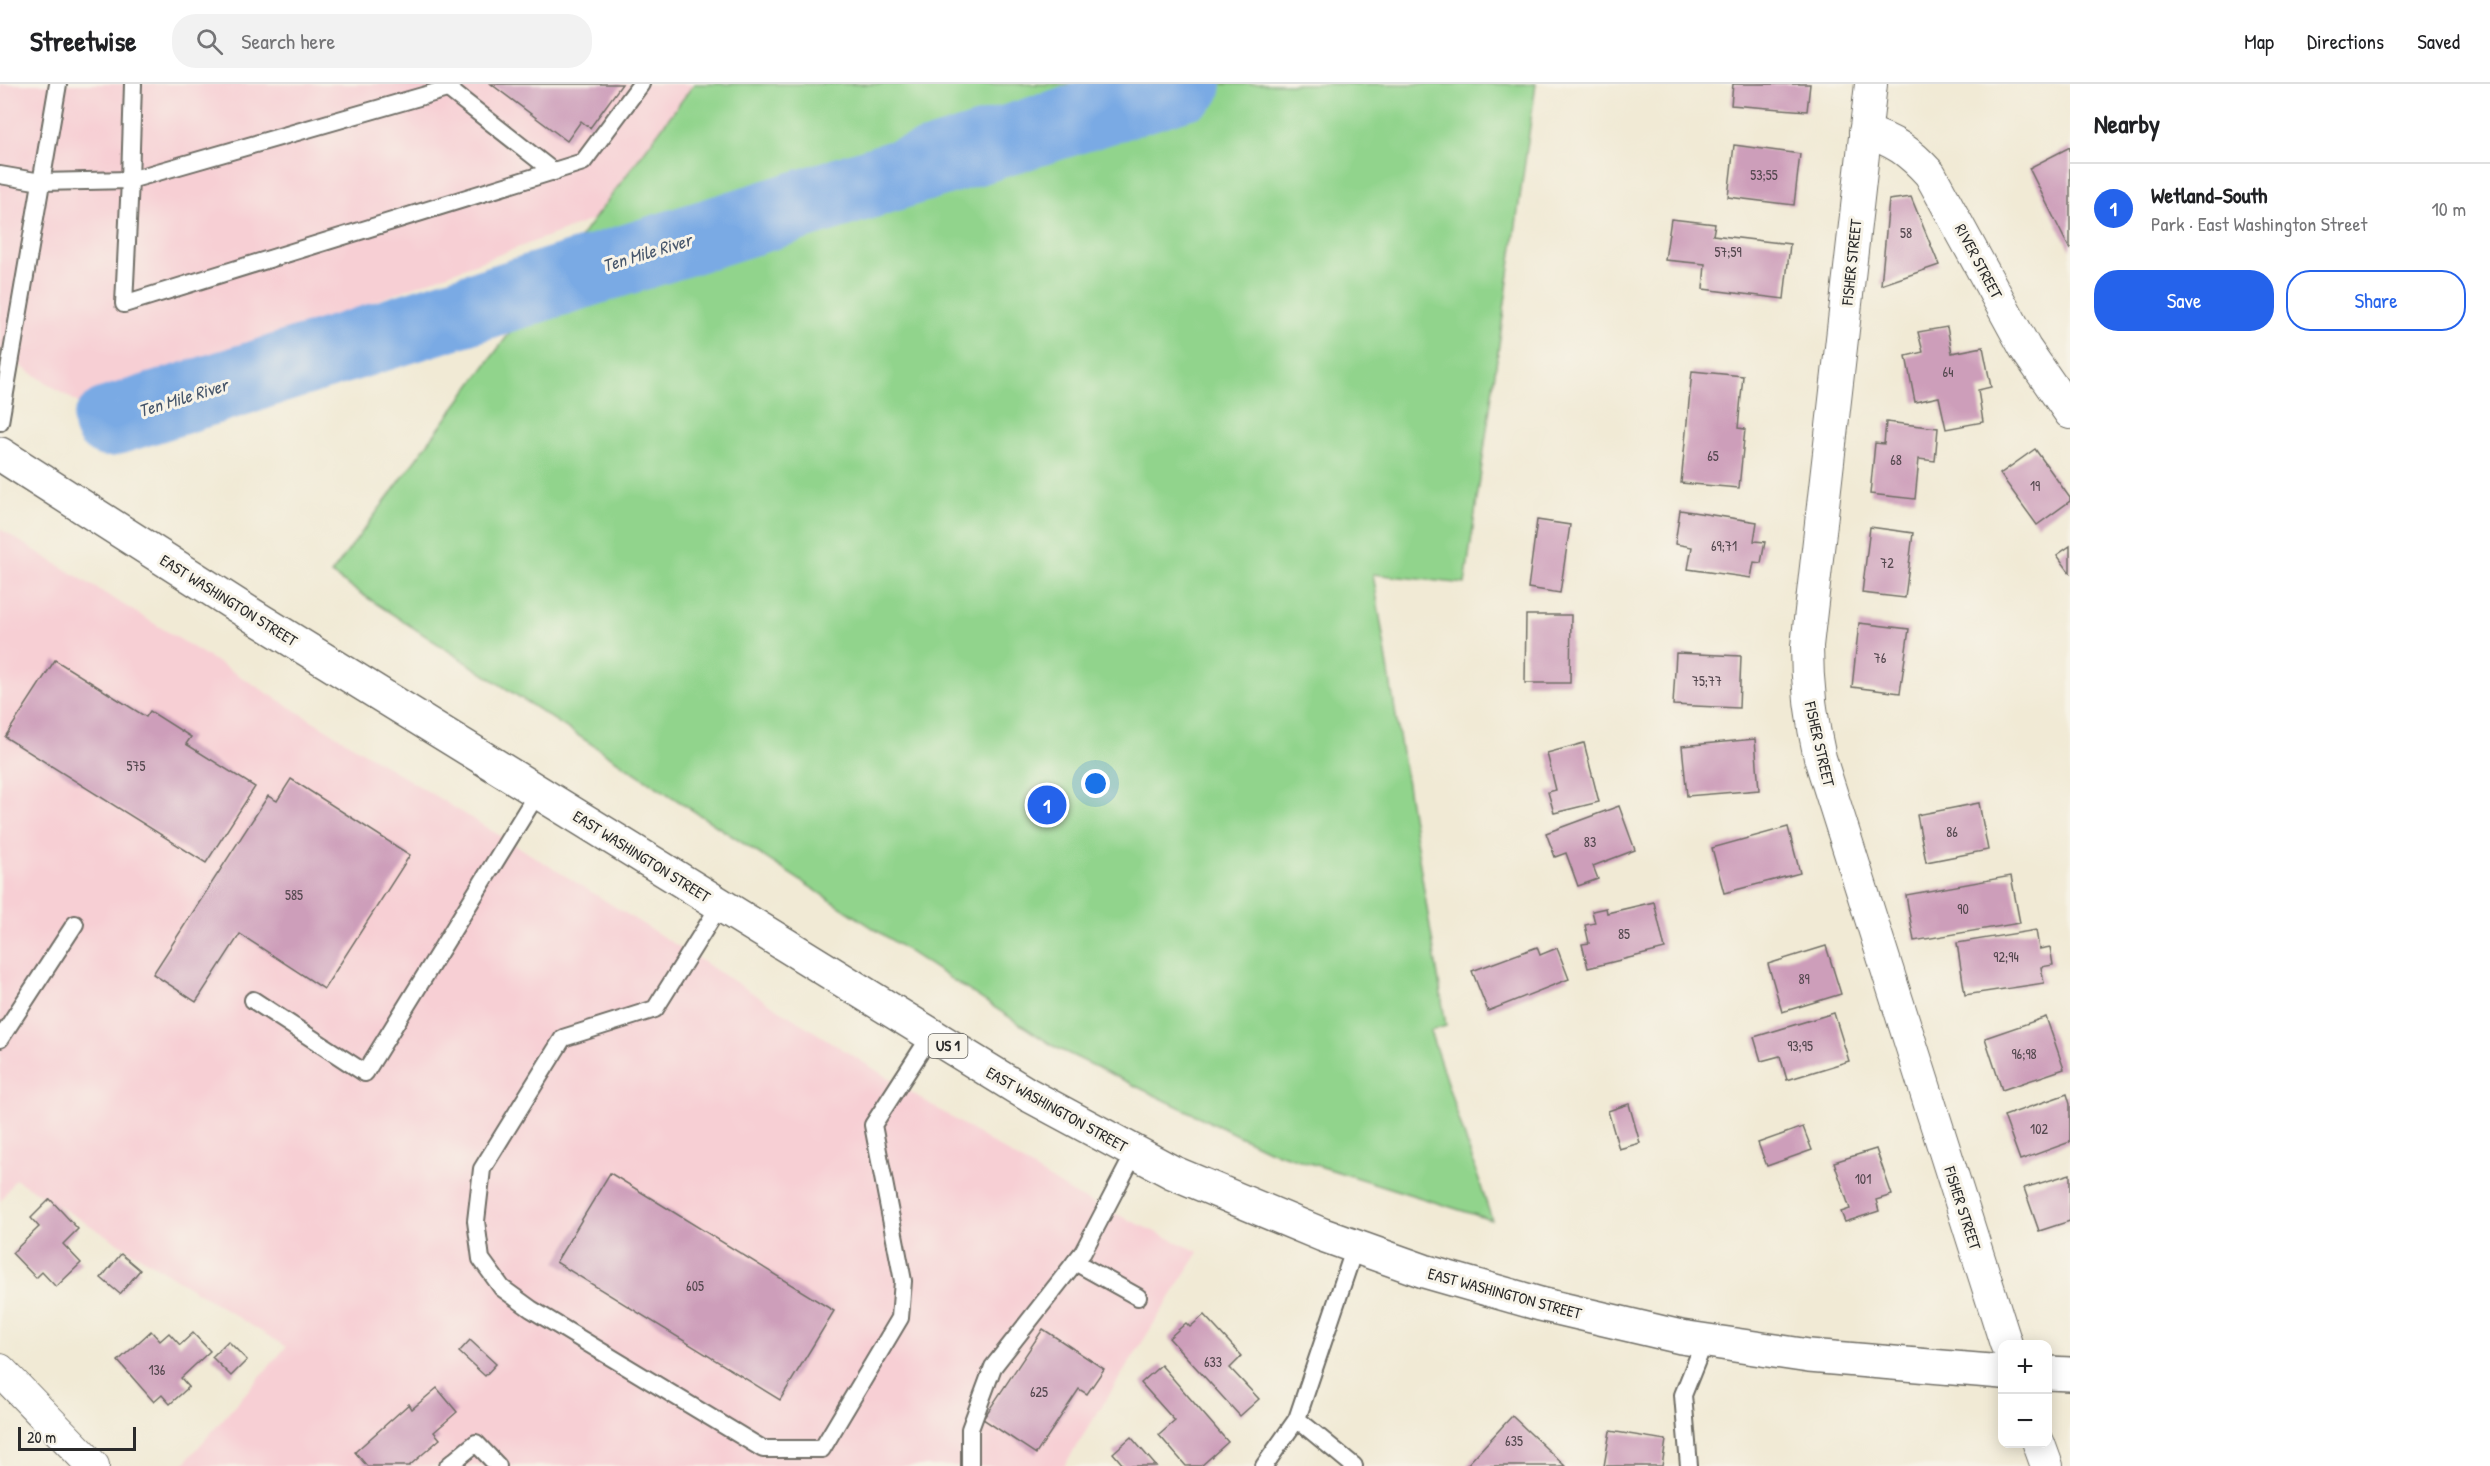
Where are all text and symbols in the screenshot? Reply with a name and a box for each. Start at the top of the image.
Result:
search box [172,14,592,68]
text: Streetwise [30,22,136,60]
icon: search [193,25,226,58]
text: Search here [241,26,335,56]
text: Map [2244,27,2274,56]
text: Directions [2307,27,2384,56]
text: Saved [2417,27,2460,56]
text: Nearby [2094,106,2160,141]
house number: 53;55 [1750,165,1778,184]
text: Wetland-South [2151,180,2267,210]
text: 1 [2110,195,2117,222]
text: 10 m [2432,195,2466,222]
text: Park · East Washington Street [2151,210,2367,237]
street label: FISHER STREET [1835,217,1867,307]
street label: RIVER STREET [1950,220,2008,303]
house number: 58 [1900,223,1912,242]
water label: Ten Mile River [599,226,697,278]
house number: 57;59 [1714,242,1742,261]
button: Save [2094,270,2274,331]
button: Share [2286,270,2466,331]
house number: 64 [1943,362,1953,381]
water label: Ten Mile River [135,371,233,423]
house number: 65 [1707,446,1719,465]
house number: 68 [1890,450,1902,469]
house number: 19 [2030,476,2040,495]
house number: 69;71 [1711,536,1737,555]
street label: EAST WASHINGTON STREET [156,549,302,651]
house number: 72 [1880,553,1894,572]
house number: 76 [1874,648,1887,667]
house number: 75;77 [1692,671,1722,690]
street label: FISHER STREET [1799,698,1841,789]
house number: 575 [127,756,145,775]
your location [1081,769,1110,798]
pin: 1 [1028,782,1066,828]
street label: EAST WASHINGTON STREET [569,805,715,907]
house number: 86 [1946,822,1958,841]
house number: 83 [1584,832,1596,851]
house number: 585 [285,885,303,904]
house number: 90 [1957,899,1969,918]
house number: 85 [1618,924,1630,943]
house number: 92;94 [1993,947,2019,966]
house number: 89 [1798,969,1810,988]
road number: US 1 [928,1034,968,1058]
house number: 93;95 [1787,1036,1813,1055]
house number: 96;98 [2011,1044,2037,1063]
street label: EAST WASHINGTON STREET [983,1061,1132,1157]
house number: 102 [2030,1119,2048,1138]
street label: FISHER STREET [1939,1163,1987,1253]
house number: 101 [1855,1169,1871,1188]
street label: EAST WASHINGTON STREET [1426,1262,1585,1324]
house number: 605 [686,1276,704,1295]
map controls [1998,1340,2052,1448]
button: + [1998,1340,2052,1394]
house number: 633 [1204,1352,1222,1371]
house number: 136 [149,1360,166,1379]
house number: 625 [1030,1382,1048,1401]
button: − [1998,1394,2052,1448]
scale bar [18,1424,136,1452]
text: 20 m [27,1426,56,1448]
house number: 635 [1505,1431,1523,1450]

